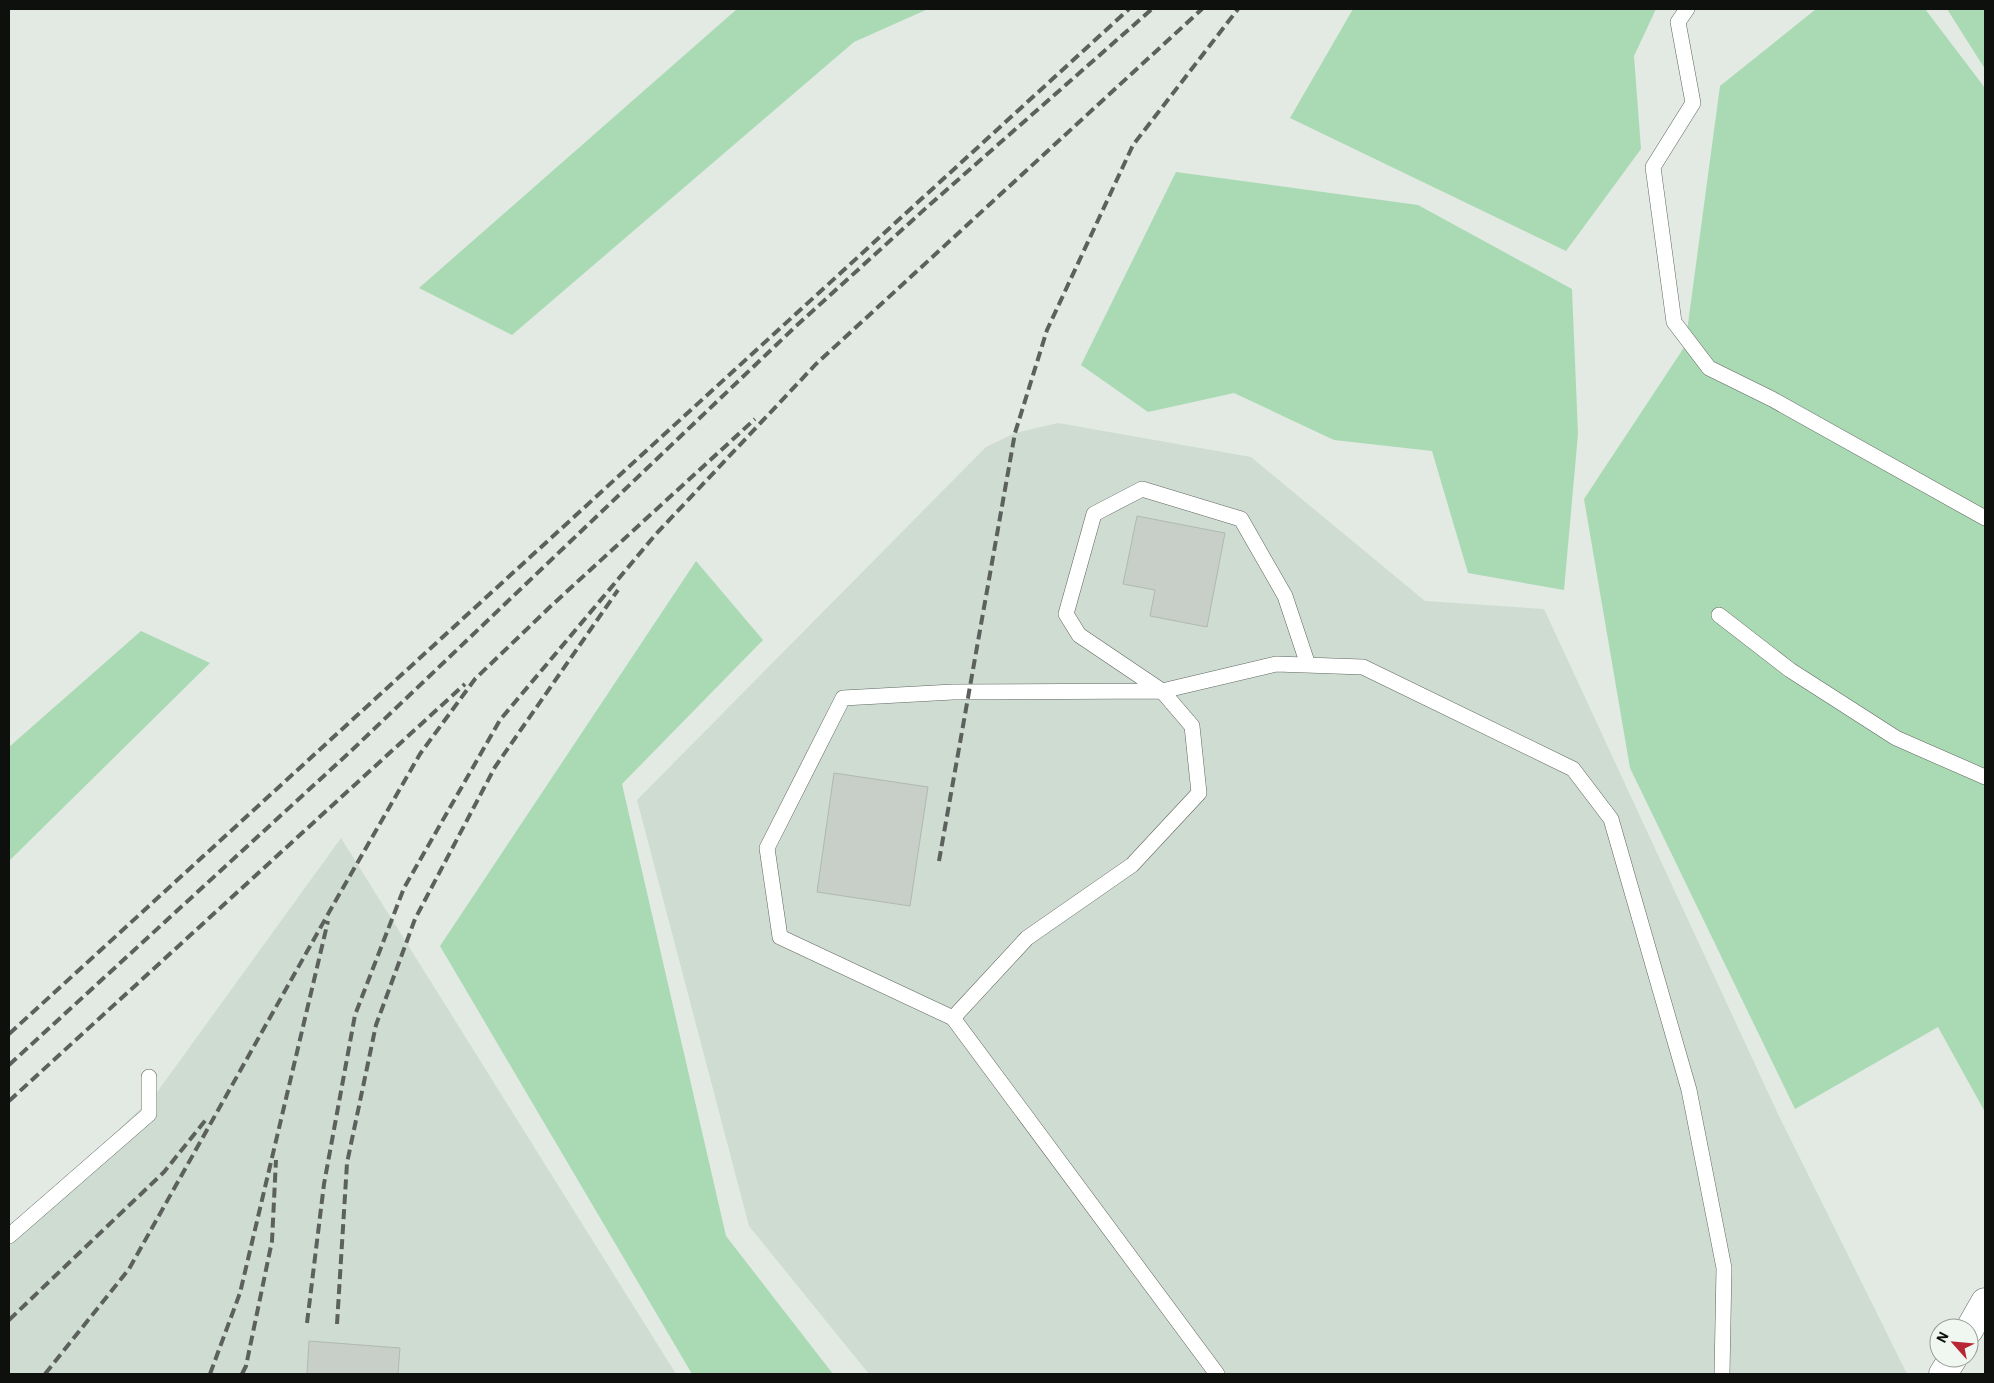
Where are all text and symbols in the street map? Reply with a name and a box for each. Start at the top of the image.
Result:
north arrow [1929,1318,1979,1368]
text: N [1932,1328,1953,1346]

